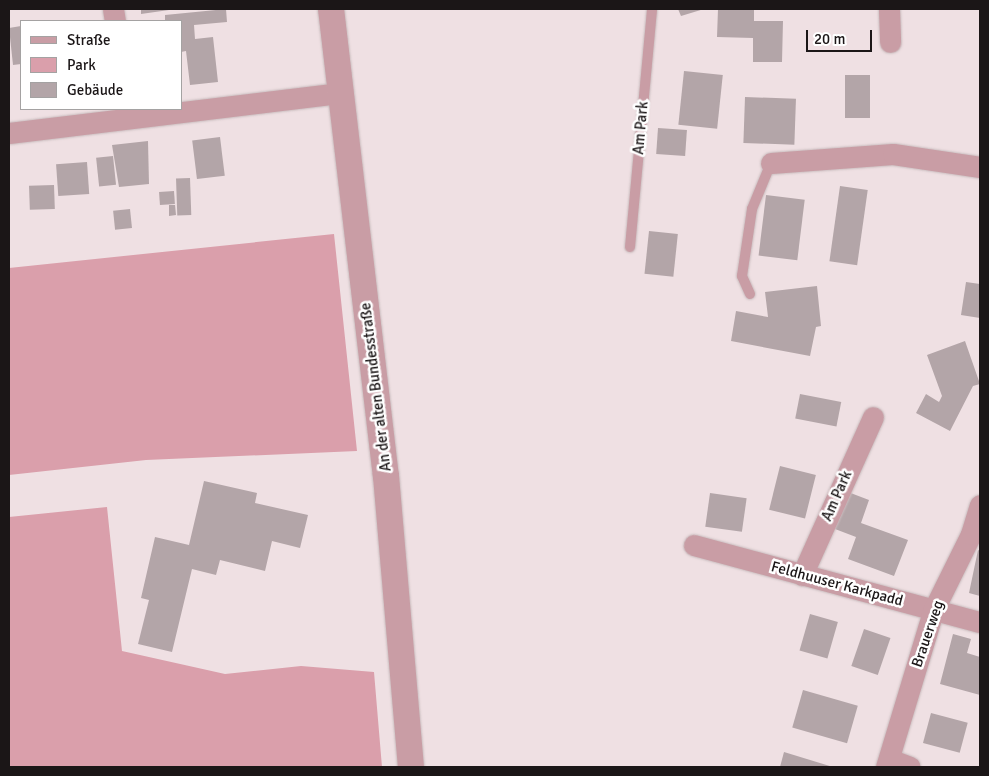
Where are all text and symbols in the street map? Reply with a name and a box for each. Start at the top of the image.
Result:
legend [20,20,182,110]
scale bar [809,20,875,52]
text: 20 m [814,30,845,48]
text: Straße [67,31,111,49]
text: Park [67,56,96,74]
text: Gebäude [67,81,123,99]
street label: Am Park [630,101,652,155]
street label: An der alten Bundesstraße [357,302,395,472]
street label: Am Park [818,468,856,524]
street label: Feldhuuser Karkpadd [769,558,905,610]
street label: Brauerweg [908,598,948,670]

